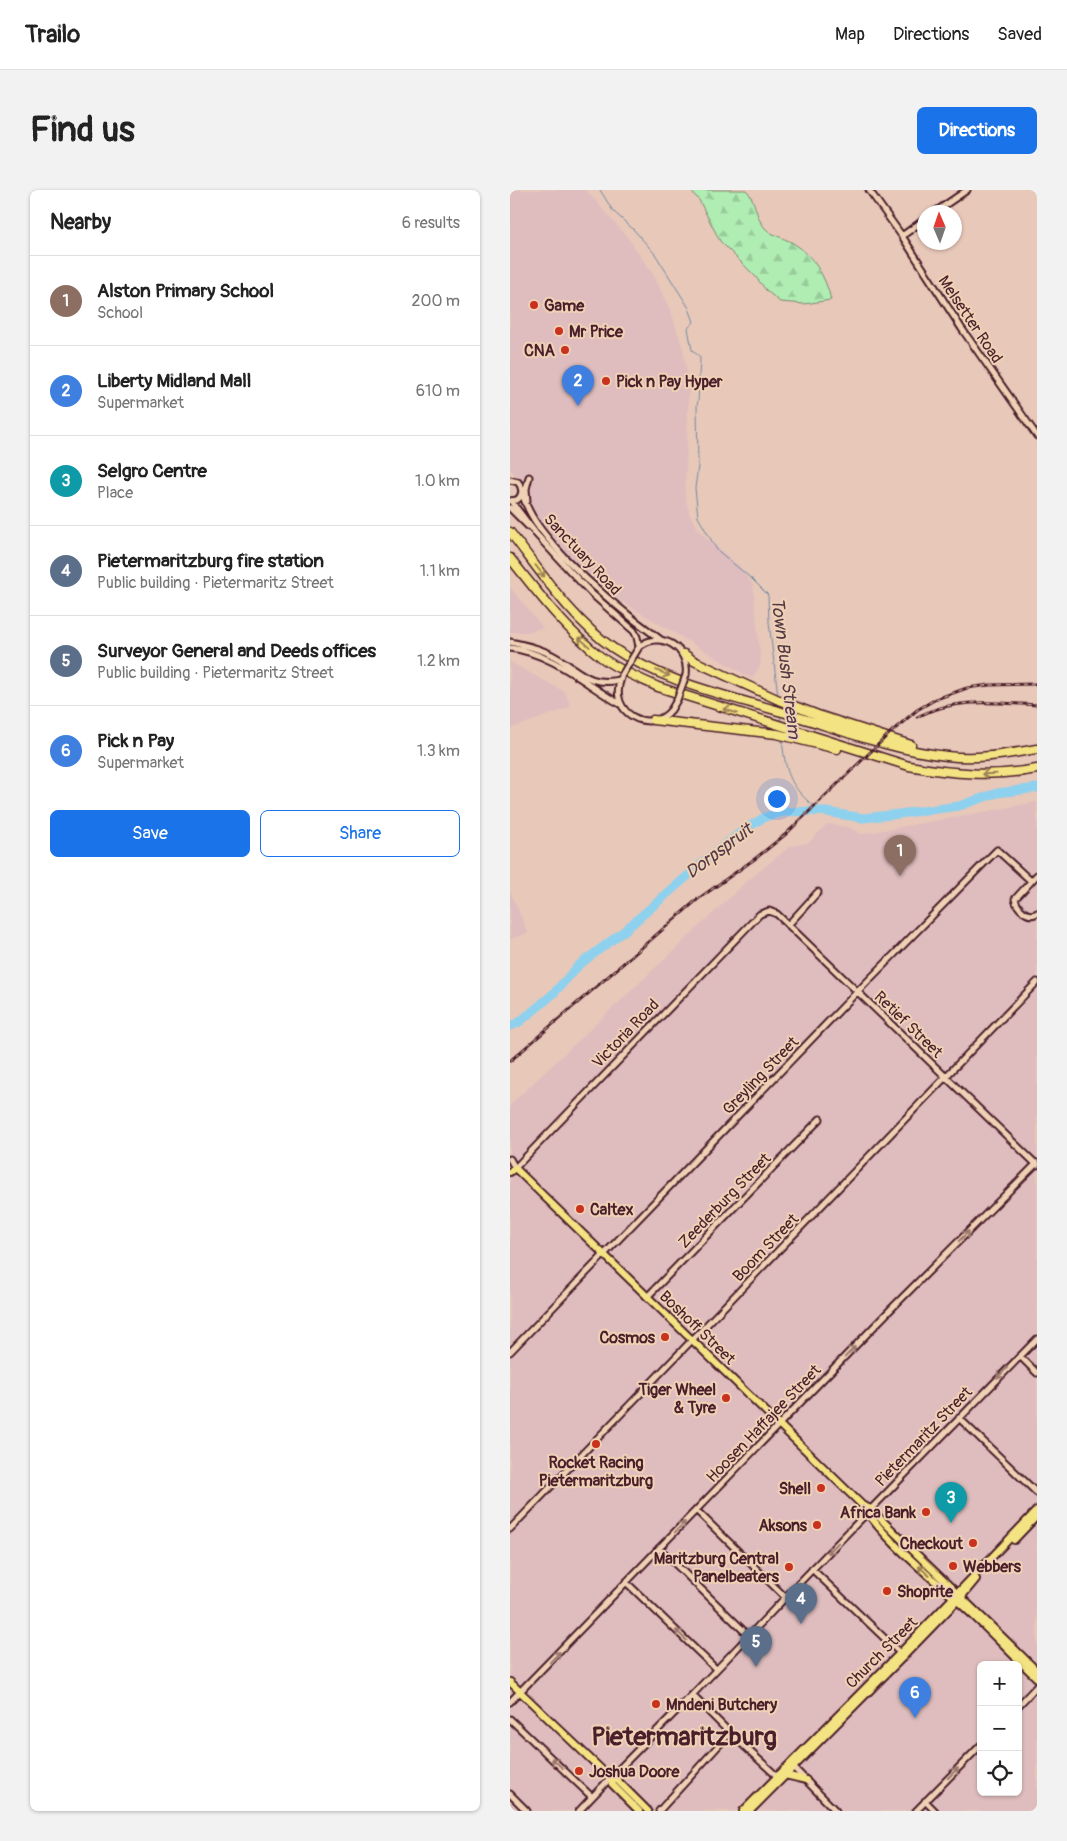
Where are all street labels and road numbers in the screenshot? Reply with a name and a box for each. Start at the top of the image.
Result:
street label: Melsetter Road [934,272,1007,367]
street label: Sanctuary Road [539,510,625,600]
street label: Retief Street [870,987,947,1063]
street label: Victoria Road [588,995,664,1072]
street label: Greyling Street [718,1032,803,1119]
street label: Zeederburg Street [674,1148,776,1253]
street label: Boom Street [728,1209,803,1286]
street label: Boshoff Street [655,1286,740,1369]
street label: Hoosen Haffajee Street [702,1360,826,1487]
street label: Pietermaritz Street [871,1382,977,1491]
street label: Church Street [842,1612,922,1693]

